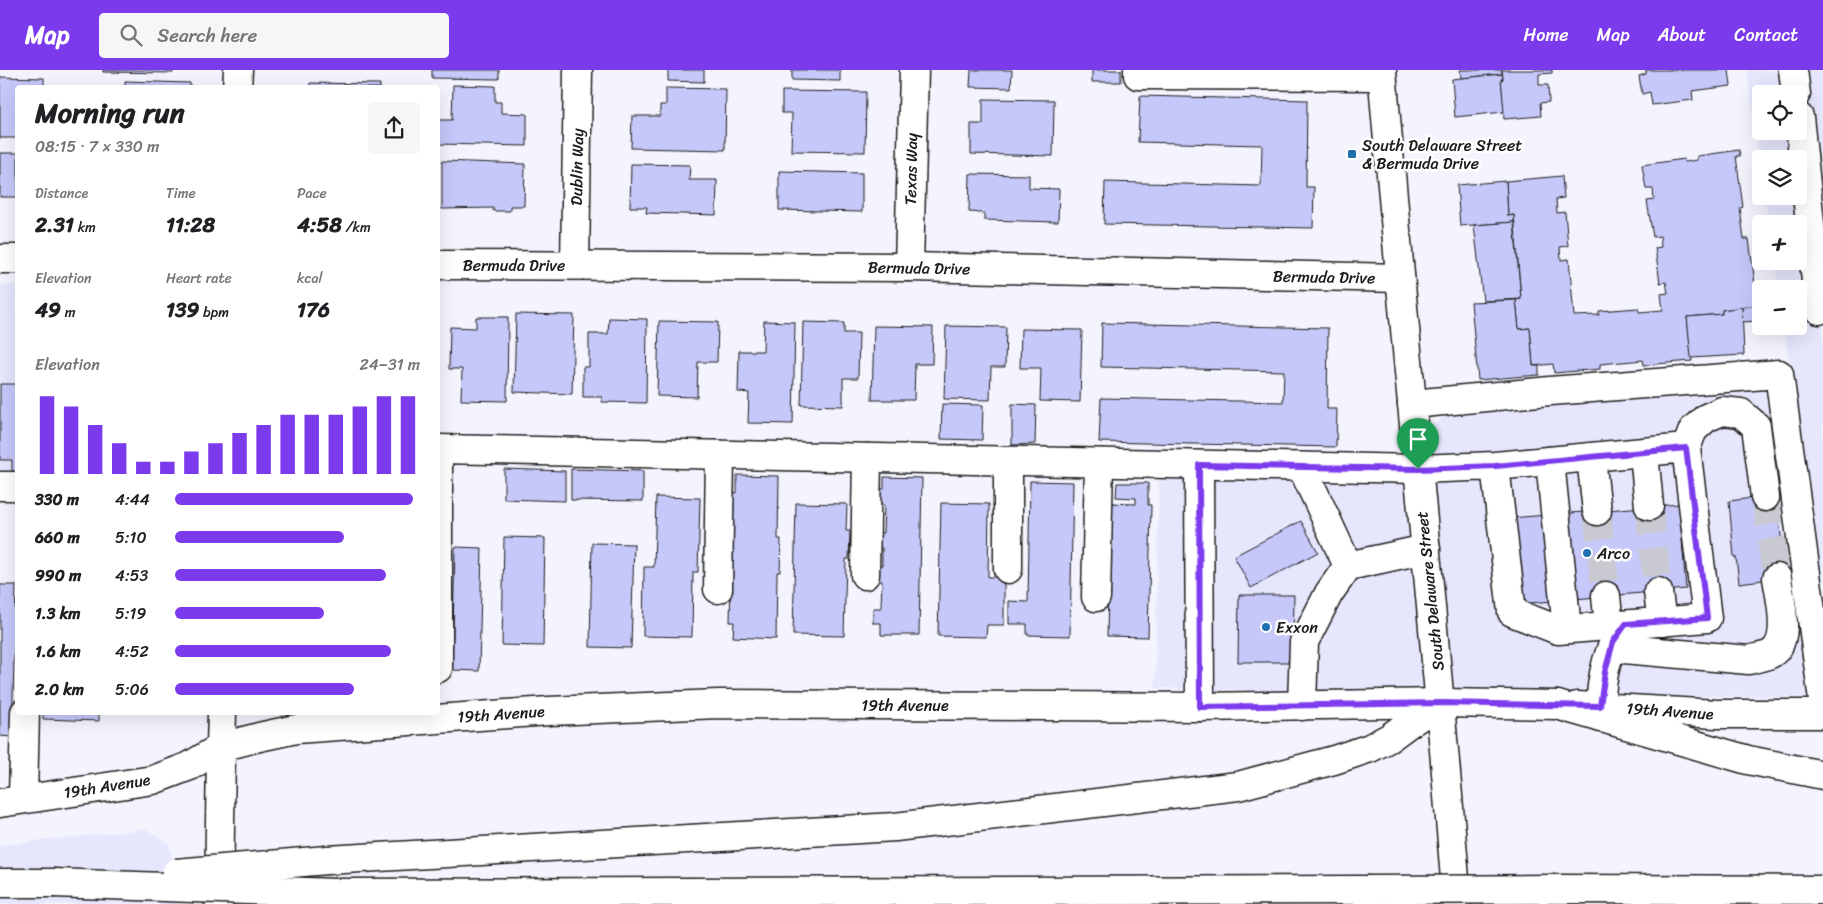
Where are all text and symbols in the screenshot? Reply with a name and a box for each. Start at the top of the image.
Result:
search box [99,13,449,58]
text: Map [25,14,69,56]
text: Search here [157,19,257,52]
text: Home [1524,19,1569,51]
text: Map [1597,19,1630,51]
text: About [1658,19,1706,51]
text: Contact [1734,19,1798,51]
icon: search [117,21,145,49]
map controls [1752,85,1807,335]
button: locate [1752,85,1807,140]
text: Morning run [35,88,185,137]
button: share [368,102,420,154]
street label: Dublin Way [562,127,592,206]
place label: South Delaware Street & Bermuda Drive [1362,131,1522,178]
text: 08:15 · 7 × 330 m [35,132,159,161]
street label: Texas Way [896,132,926,205]
marker: South Delaware Street & Bermuda Drive [1346,148,1358,160]
button: layers [1752,150,1807,205]
text: Distance [35,181,88,206]
text: Time [166,181,196,206]
text: Pace [297,181,327,206]
text: 2.31 [35,206,74,244]
text: 11:28 [166,206,215,244]
text: 4:58 [297,206,342,244]
text: km [74,215,96,240]
text: /km [342,215,371,240]
button: + [1752,215,1807,270]
street label: Bermuda Drive [463,251,565,280]
street label: Bermuda Drive [867,253,971,283]
street label: Bermuda Drive [1272,262,1376,292]
text: Elevation [35,266,92,291]
text: Heart rate [166,266,232,291]
text: kcal [297,266,322,291]
button: − [1752,280,1807,335]
text: 49 [35,291,61,329]
text: 139 [166,291,199,329]
text: 176 [297,291,330,329]
text: m [61,300,75,325]
text: bpm [199,300,229,325]
text: Elevation [35,350,100,379]
text: 24–31 m [360,350,420,379]
pin [1397,418,1439,469]
icon: arrive [1404,425,1432,453]
text: 330 m [35,485,79,514]
text: 4:44 [115,485,150,514]
street label: South Delaware Street [1407,510,1453,672]
text: 660 m [35,523,80,552]
text: 5:10 [115,523,147,552]
place label: Arco [1596,539,1630,568]
marker: Arco [1581,547,1593,559]
text: 990 m [35,561,81,590]
text: 4:53 [115,561,148,590]
text: 1.3 km [35,599,80,628]
text: 5:19 [115,599,146,628]
place label: Exxon [1276,613,1318,642]
marker: Exxon [1260,621,1272,633]
text: 1.6 km [35,637,81,666]
text: 4:52 [115,637,149,666]
text: 2.0 km [35,675,84,704]
text: 5:06 [115,675,149,704]
street label: 19th Avenue [861,691,949,720]
street label: 19th Avenue [1625,693,1715,729]
street label: 19th Avenue [456,696,546,732]
street label: 19th Avenue [62,765,153,807]

